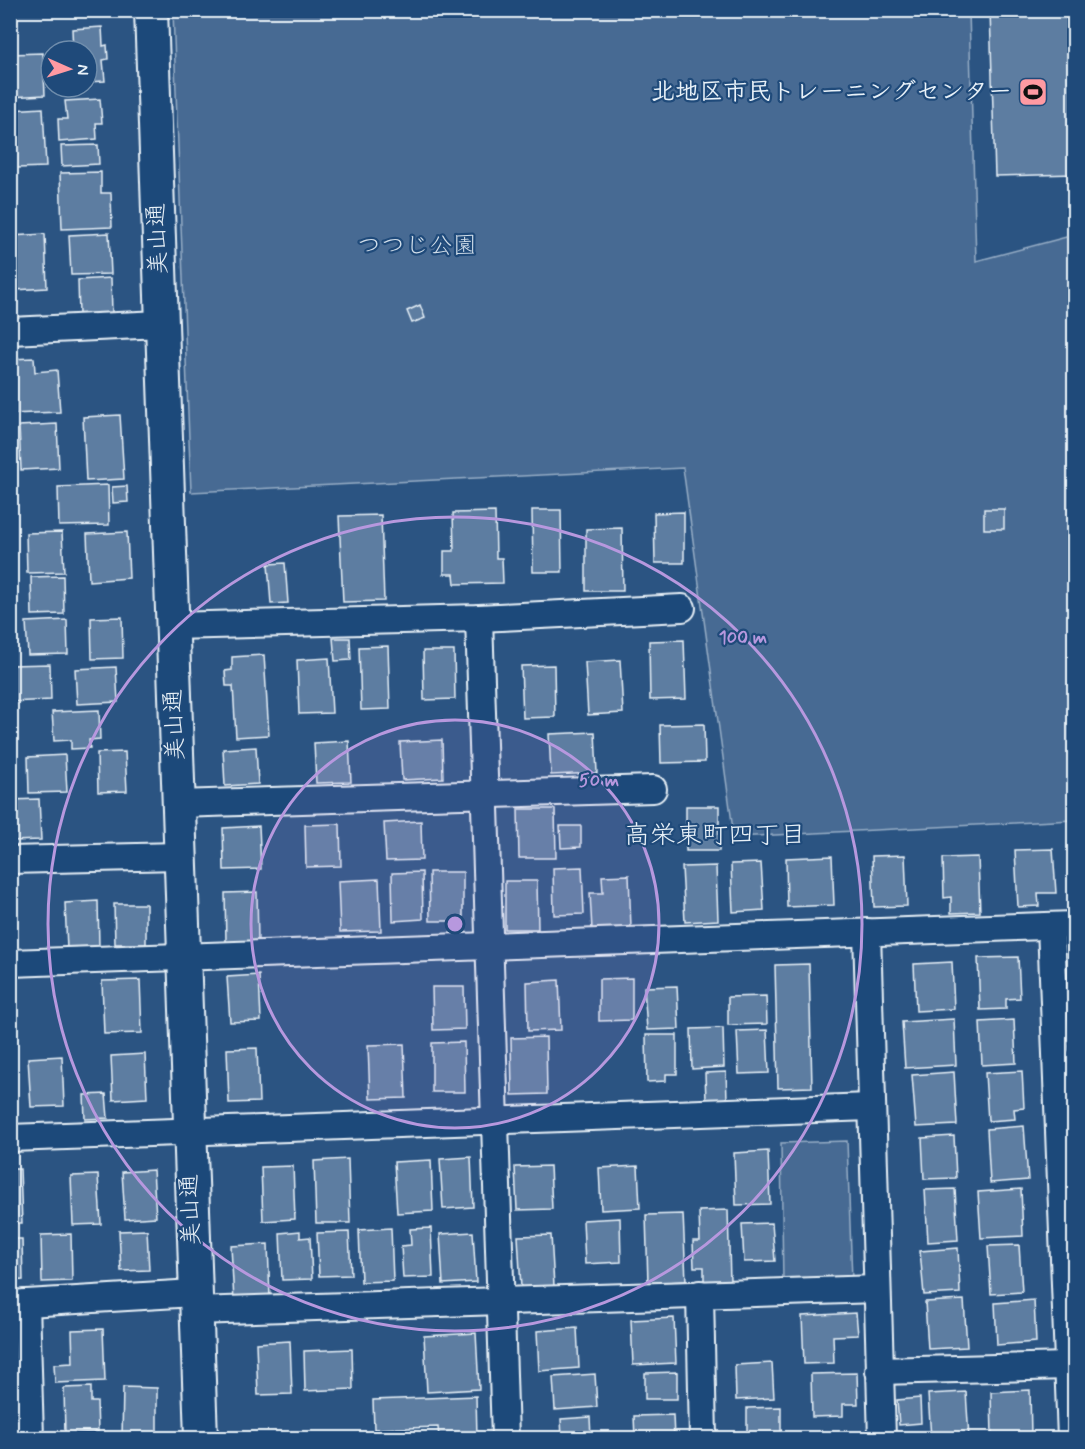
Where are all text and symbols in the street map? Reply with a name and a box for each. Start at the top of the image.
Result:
north arrow [39,39,99,99]
text: N [72,64,93,76]
sports icon: 北地区市民トレーニングセンター [1017,76,1049,108]
place label: 北地区市民トレーニングセンター [651,77,1012,108]
street label: 美山通 [141,202,175,276]
park label: つつじ公園 [357,231,477,262]
text: 100 m [719,626,767,650]
street label: 美山通 [158,688,192,762]
text: 50 m [579,769,619,793]
district label: 高栄東町四丁目 [624,819,806,853]
centre of rings [445,914,465,934]
street label: 美山通 [174,1173,208,1247]

